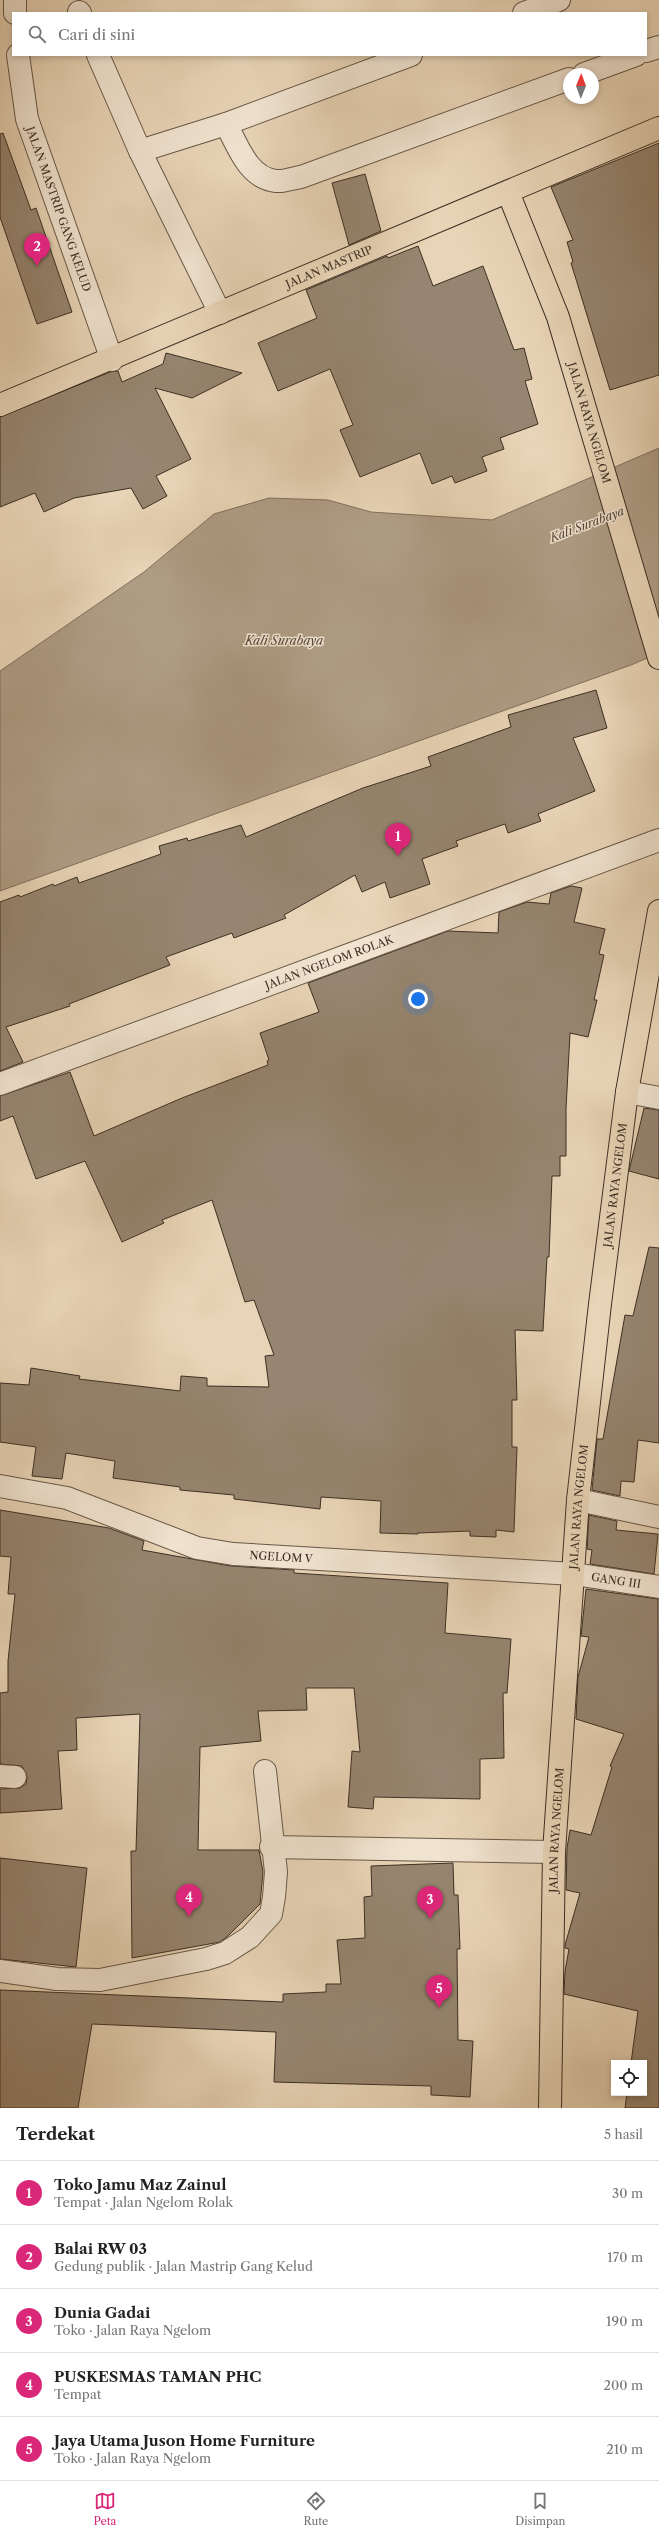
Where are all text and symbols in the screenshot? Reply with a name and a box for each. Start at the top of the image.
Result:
search box [12,12,647,56]
icon: search [26,23,48,45]
text: Cari di sini [58,25,135,44]
north arrow [563,68,599,104]
street label: JALAN MASTRIP GANG KELUD [22,123,94,293]
pin: 2 [24,233,50,266]
street label: JALAN MASTRIP [282,242,375,292]
street label: JALAN RAYA NGELOM [564,359,614,485]
water label: Kali Surabaya [547,503,626,545]
water label: Kali Surabaya [244,633,323,648]
pin: 1 [385,823,411,856]
street label: JALAN NGELOM ROLAK [261,932,396,993]
your location [408,989,428,1009]
street label: JALAN RAYA NGELOM [600,1122,630,1250]
street label: JALAN RAYA NGELOM [566,1444,591,1572]
street label: NGELOM V [249,1548,314,1566]
street label: GANG III [590,1570,642,1591]
street label: JALAN RAYA NGELOM [546,1767,567,1895]
pin: 4 [176,1884,202,1917]
pin: 3 [417,1886,443,1919]
pin: 5 [426,1975,452,2008]
map controls [611,2060,647,2096]
button: locate [611,2060,647,2096]
text: Terdekat [16,2124,95,2144]
text: 5 hasil [604,2126,643,2142]
text: Toko Jamu Maz Zainul [54,2175,227,2194]
text: 1 [26,2185,32,2201]
text: 30 m [612,2185,643,2201]
text: Tempat · Jalan Ngelom Rolak [54,2194,233,2210]
text: Balai RW 03 [54,2239,147,2258]
text: 2 [25,2249,33,2265]
text: 170 m [607,2249,643,2265]
text: Gedung publik · Jalan Mastrip Gang Kelud [54,2258,313,2274]
text: Dunia Gadai [54,2303,150,2322]
text: 3 [25,2313,33,2329]
text: 190 m [606,2313,643,2329]
text: Toko · Jalan Raya Ngelom [54,2322,211,2338]
text: PUSKESMAS TAMAN PHC [54,2367,261,2386]
text: 4 [25,2377,33,2393]
text: 200 m [603,2377,643,2393]
text: Tempat [54,2386,101,2402]
text: Jaya Utama Juson Home Furniture [54,2431,315,2450]
text: 5 [25,2441,33,2457]
text: 210 m [606,2441,643,2457]
text: Toko · Jalan Raya Ngelom [54,2450,211,2466]
tab: Peta [94,2490,116,2528]
tab: Rute [303,2490,328,2528]
tab: Disimpan [515,2490,565,2528]

